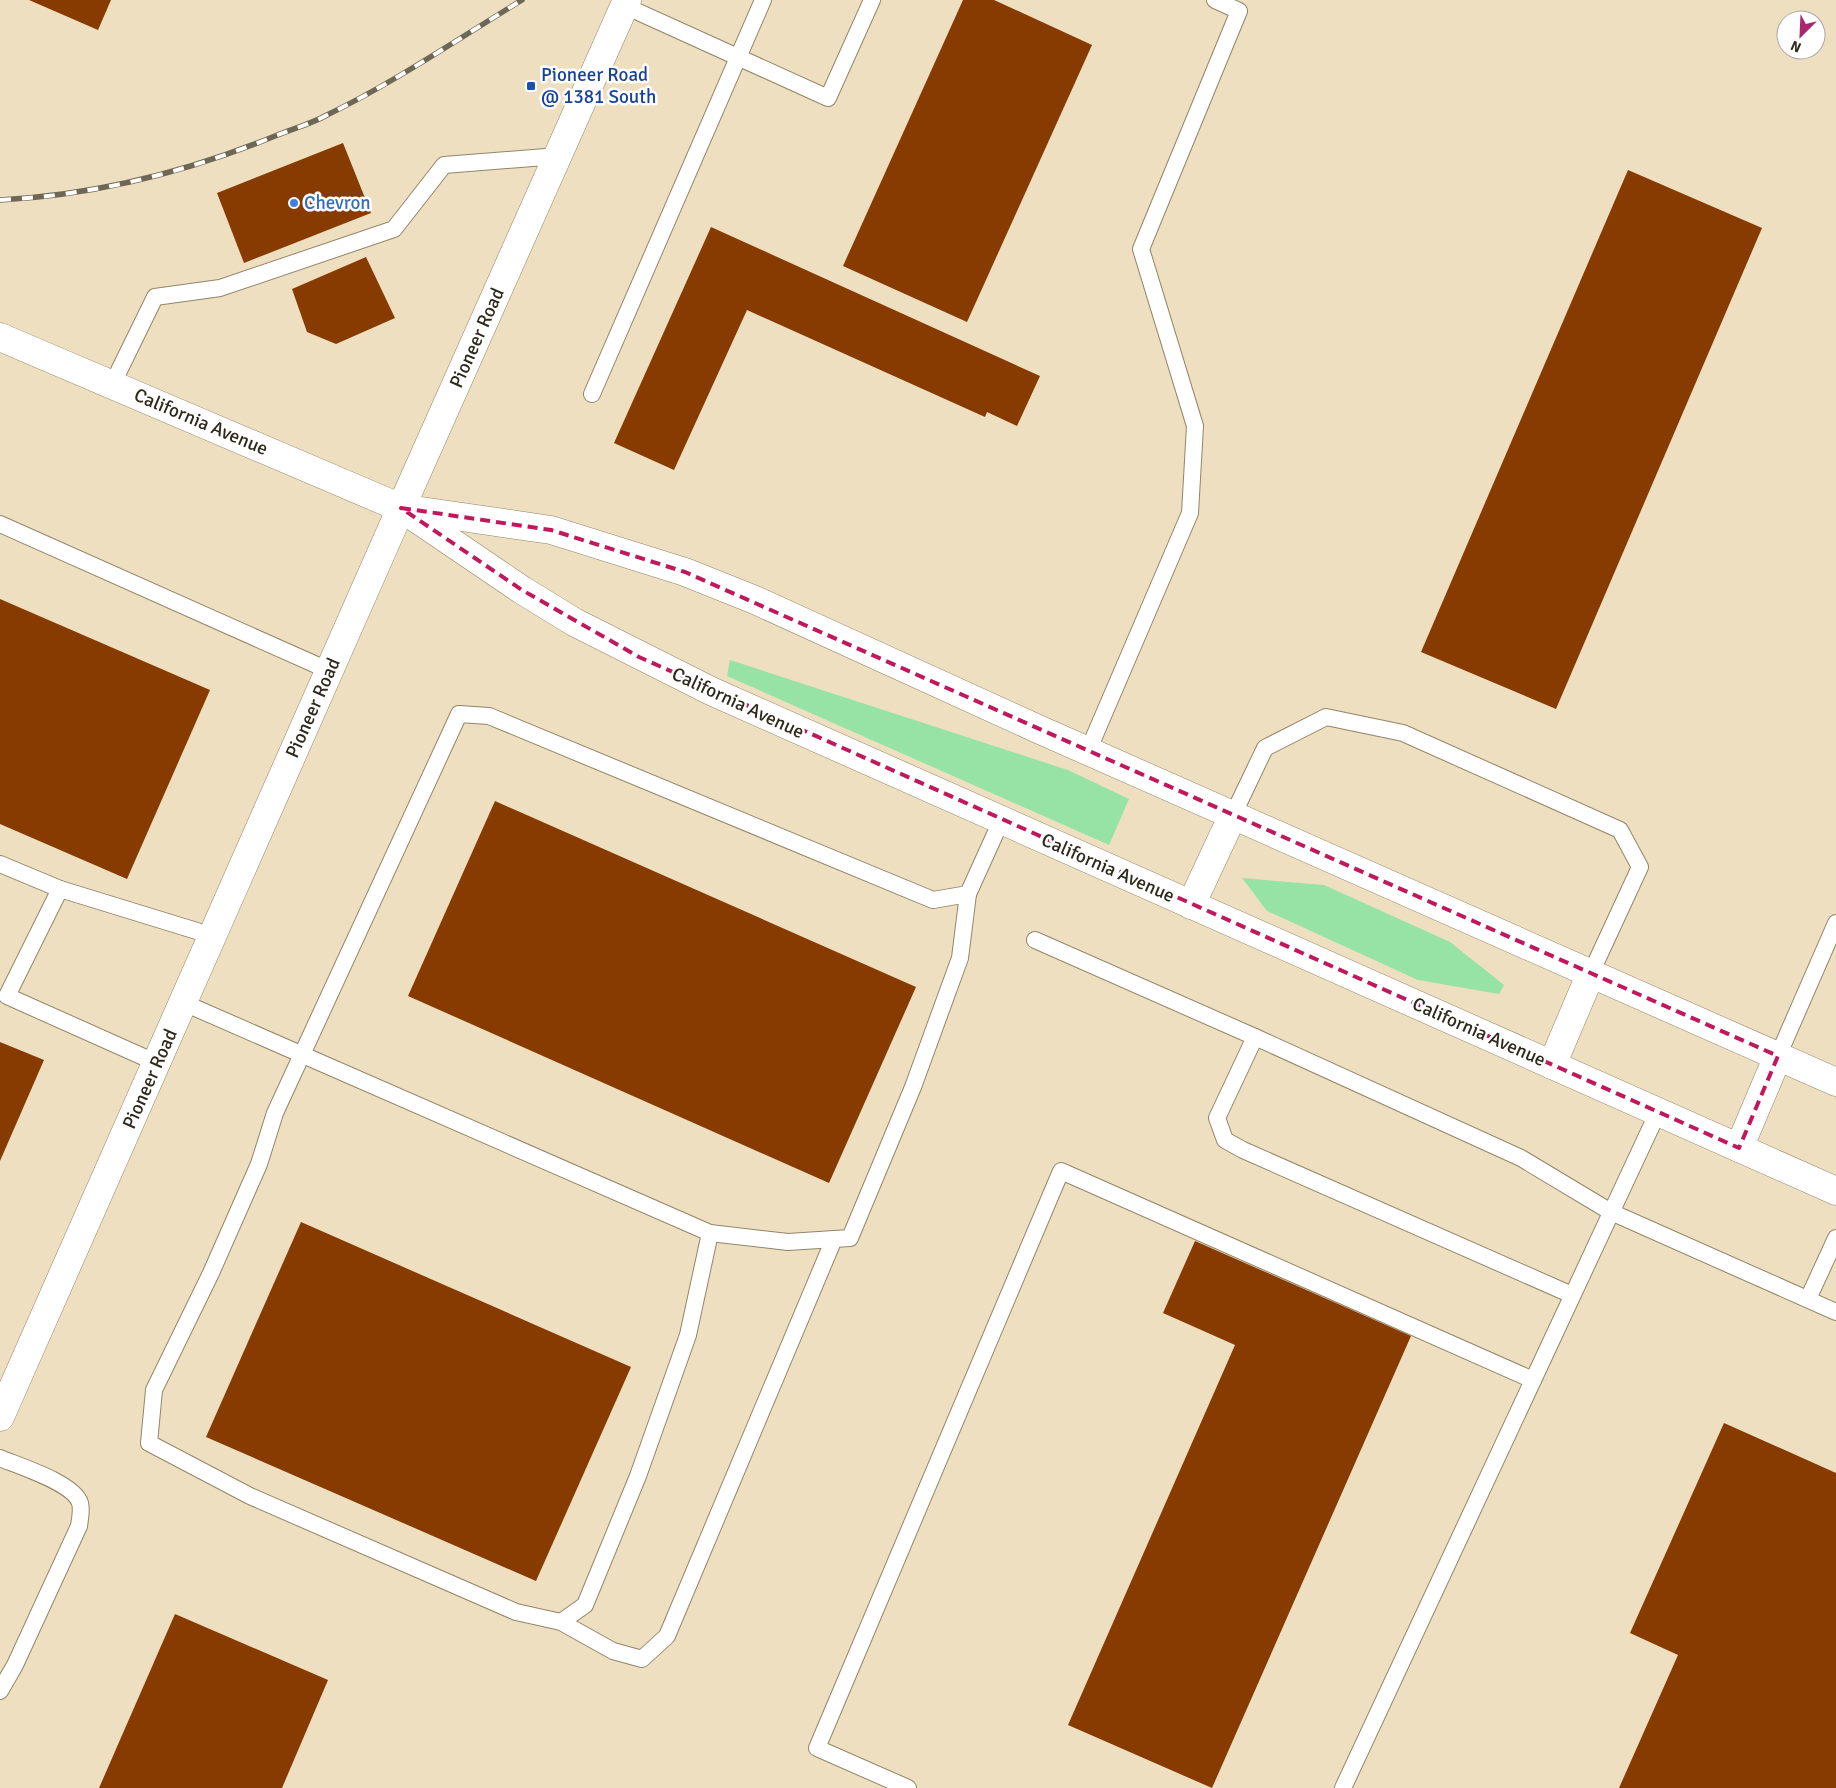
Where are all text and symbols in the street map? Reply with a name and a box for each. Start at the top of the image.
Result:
north arrow [1776,10,1826,60]
text: N [1788,37,1804,56]
place label: Pioneer Road @ 1381 South [541,63,656,109]
marker: Pioneer Road @ 1381 South [525,80,537,92]
place label: Chevron [304,191,371,215]
marker: Chevron [288,197,300,209]
street label: Pioneer Road [444,284,510,392]
street label: California Avenue [130,383,272,461]
street label: Pioneer Road [280,654,346,762]
street label: California Avenue [668,662,808,744]
street label: California Avenue [1038,828,1178,908]
street label: California Avenue [1409,992,1549,1072]
street label: Pioneer Road [117,1025,183,1133]

